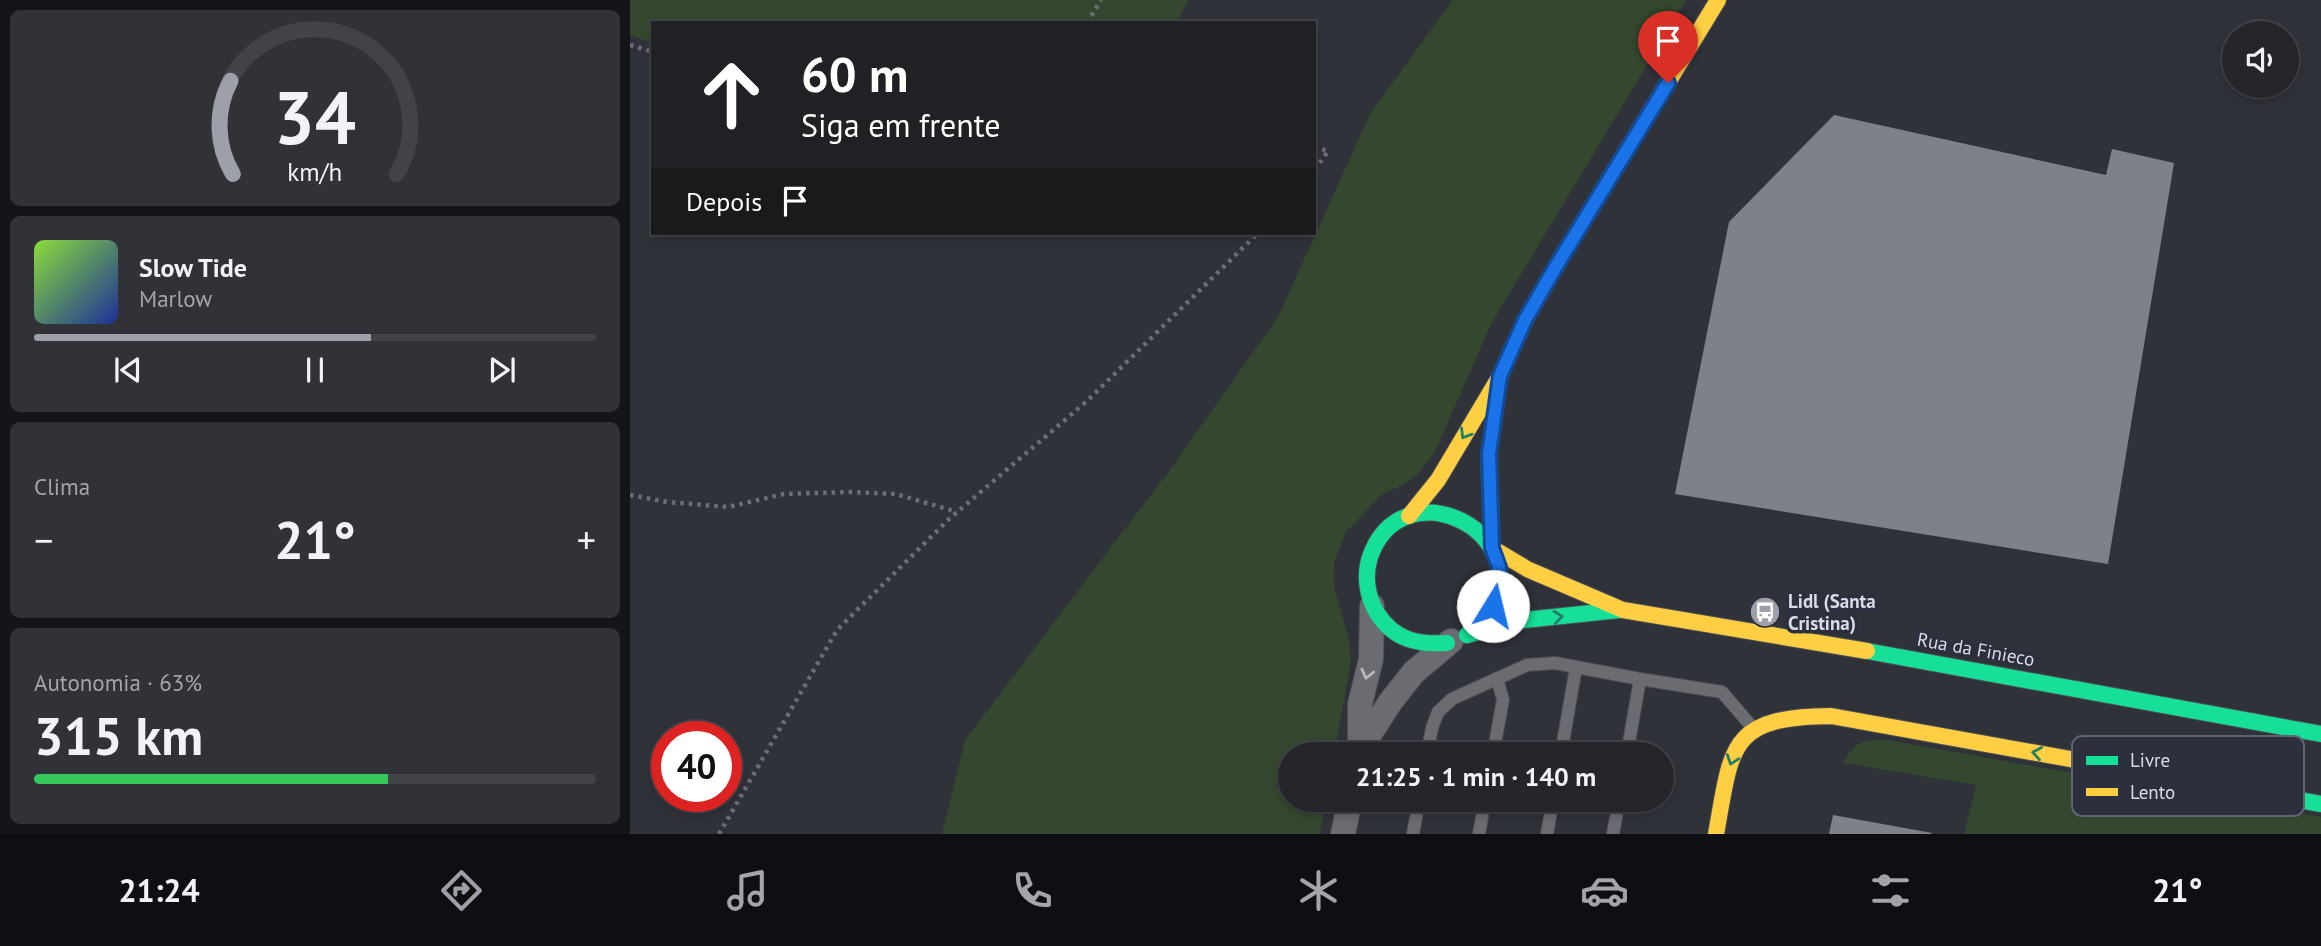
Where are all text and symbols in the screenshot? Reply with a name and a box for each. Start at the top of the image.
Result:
pin [1638,11,1698,83]
map controls [2222,21,2299,98]
button: sound [2222,21,2299,98]
icon: arrive [1649,22,1687,60]
text: 60 m [801,42,908,106]
icon: ahead [686,49,777,140]
text: 34 [274,70,356,164]
text: Siga em frente [801,104,1001,146]
text: km/h [288,156,342,188]
icon: arrive [776,182,814,220]
text: Depois [686,185,762,218]
text: Slow Tide [139,251,247,284]
text: Marlow [139,284,212,313]
icon: previous [109,351,147,389]
icon: pause [296,351,334,389]
icon: next [483,351,521,389]
one-way arrow [1460,427,1473,440]
text: Clima [34,472,90,501]
text: 21° [274,506,356,573]
text: − [34,515,53,564]
text: + [577,515,596,564]
position arrow [1456,569,1530,643]
place label: Lidl (Santa Cristina) [1788,589,1876,635]
bus stop icon: Lidl (Santa Cristina) [1748,595,1782,629]
one-way arrow [1552,609,1564,624]
street label: Rua da Finieco [1915,627,2037,671]
text: Autonomia · 63% [34,668,202,697]
one-way arrow [1361,668,1375,680]
text: 315 km [34,702,203,769]
speed limit sign: 40 [651,721,742,812]
legend [2072,736,2304,816]
one-way arrow [2031,746,2043,761]
text: Livre [2130,748,2170,772]
one-way arrow [1726,753,1740,765]
text: 21:25 · 1 min · 140 m [1356,760,1596,793]
text: Lento [2130,780,2175,804]
icon: directions [437,866,486,915]
icon: music [723,866,772,915]
icon: phone [1008,866,1057,915]
icon: climate [1294,866,1343,915]
icon: car [1580,866,1629,915]
icon: filters [1866,866,1915,915]
text: 21:24 [118,869,200,911]
text: 21° [2152,869,2203,911]

